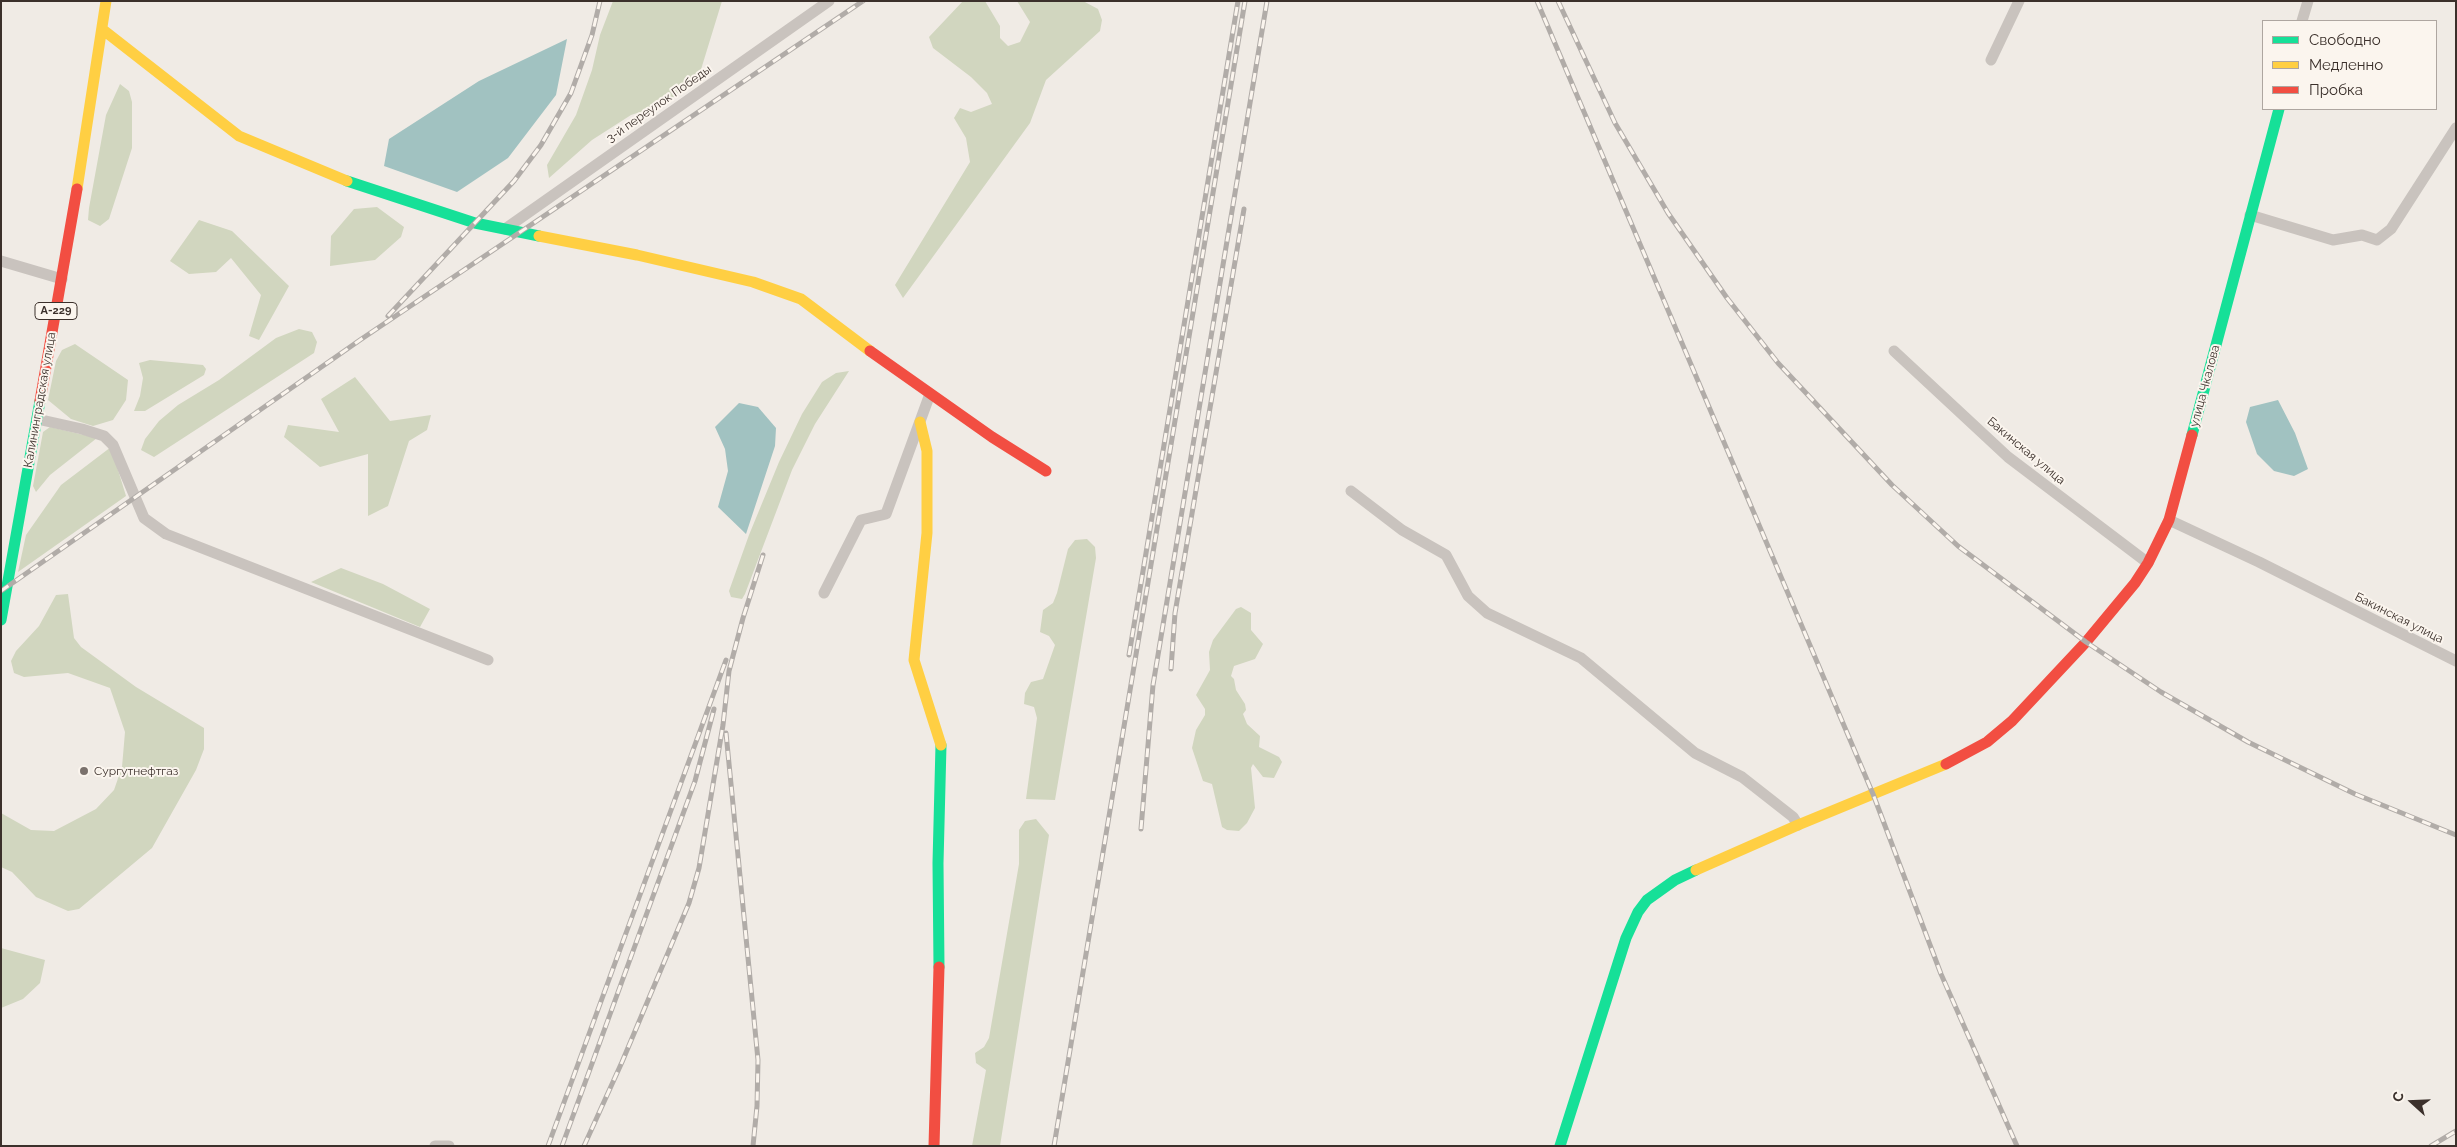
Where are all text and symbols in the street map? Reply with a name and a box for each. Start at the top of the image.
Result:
legend [2262,20,2437,110]
text: Свободно [2309,31,2381,49]
text: Медленно [2309,56,2383,74]
street label: 3-й переулок Победы [604,62,714,146]
text: Пробка [2309,81,2363,99]
road number: А-229 [35,302,77,320]
street label: Калининградская улица [21,331,59,469]
street label: улица Чкалова [2187,343,2223,429]
street label: Бакинская улица [1984,414,2068,488]
street label: Бакинская улица [2352,589,2446,647]
place label: Сургутнефтгаз [94,764,178,778]
marker: Сургутнефтгаз [78,765,90,777]
north arrow [2387,1077,2437,1127]
text: С [2389,1090,2407,1104]

